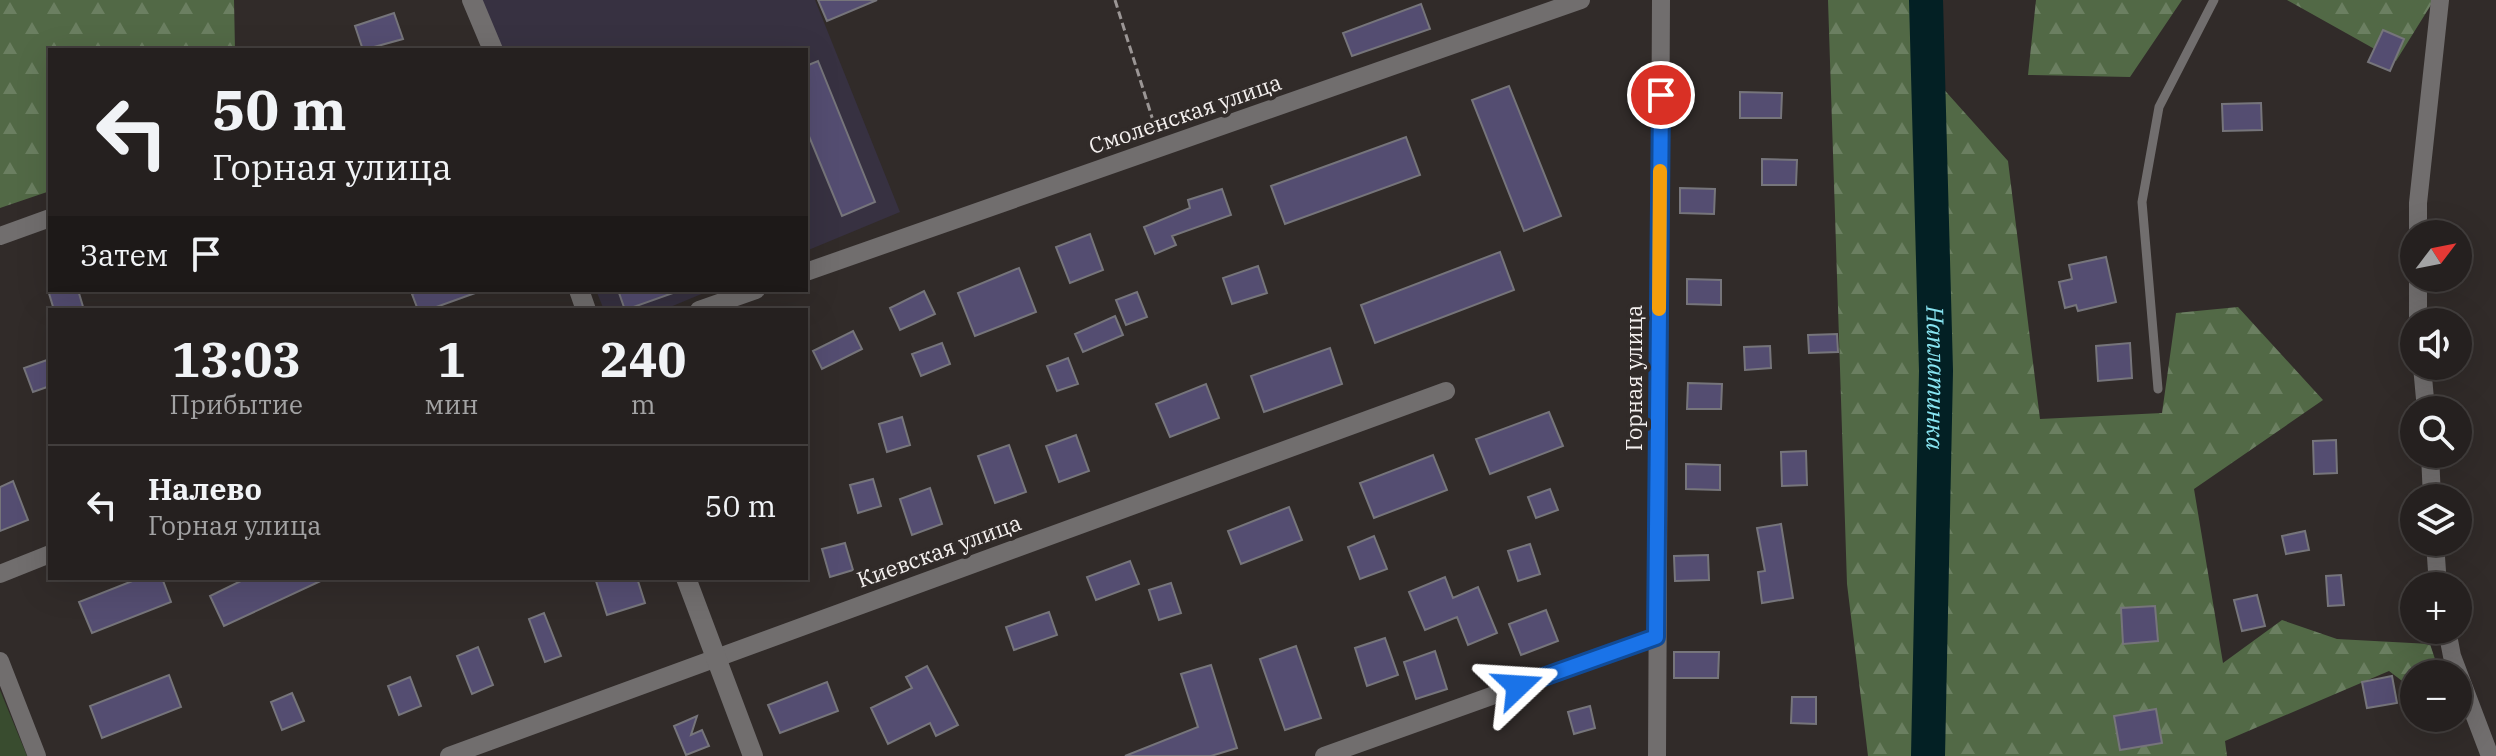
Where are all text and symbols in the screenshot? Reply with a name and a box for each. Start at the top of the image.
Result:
pin [1627,61,1695,129]
street label: Смоленская улица [1085,67,1285,160]
text: 50 m [212,73,347,145]
icon: arrive [1639,73,1683,117]
icon: left [80,80,184,184]
text: Горная улица [212,143,452,190]
north arrow [2400,220,2472,292]
map controls [2400,220,2472,732]
icon: arrive [184,232,228,276]
text: Затем [80,235,168,274]
water label: Наплатинка [1919,304,1953,450]
street label: Горная улица [1619,305,1648,451]
button: sound [2400,308,2472,380]
text: 13:03 [171,328,301,390]
text: 1 [437,328,466,390]
text: 240 [600,328,686,390]
text: Прибытие [170,387,303,421]
text: мин [425,387,478,421]
text: m [631,387,656,421]
button: search [2400,396,2472,468]
text: Налево [148,469,262,508]
icon: left [80,483,124,527]
button: layers [2400,484,2472,556]
text: 50 m [704,486,776,525]
street label: Киевская улица [853,507,1025,594]
text: Горная улица [148,508,321,542]
button: + [2400,572,2472,644]
position arrow [1476,644,1560,728]
button: − [2400,660,2472,732]

